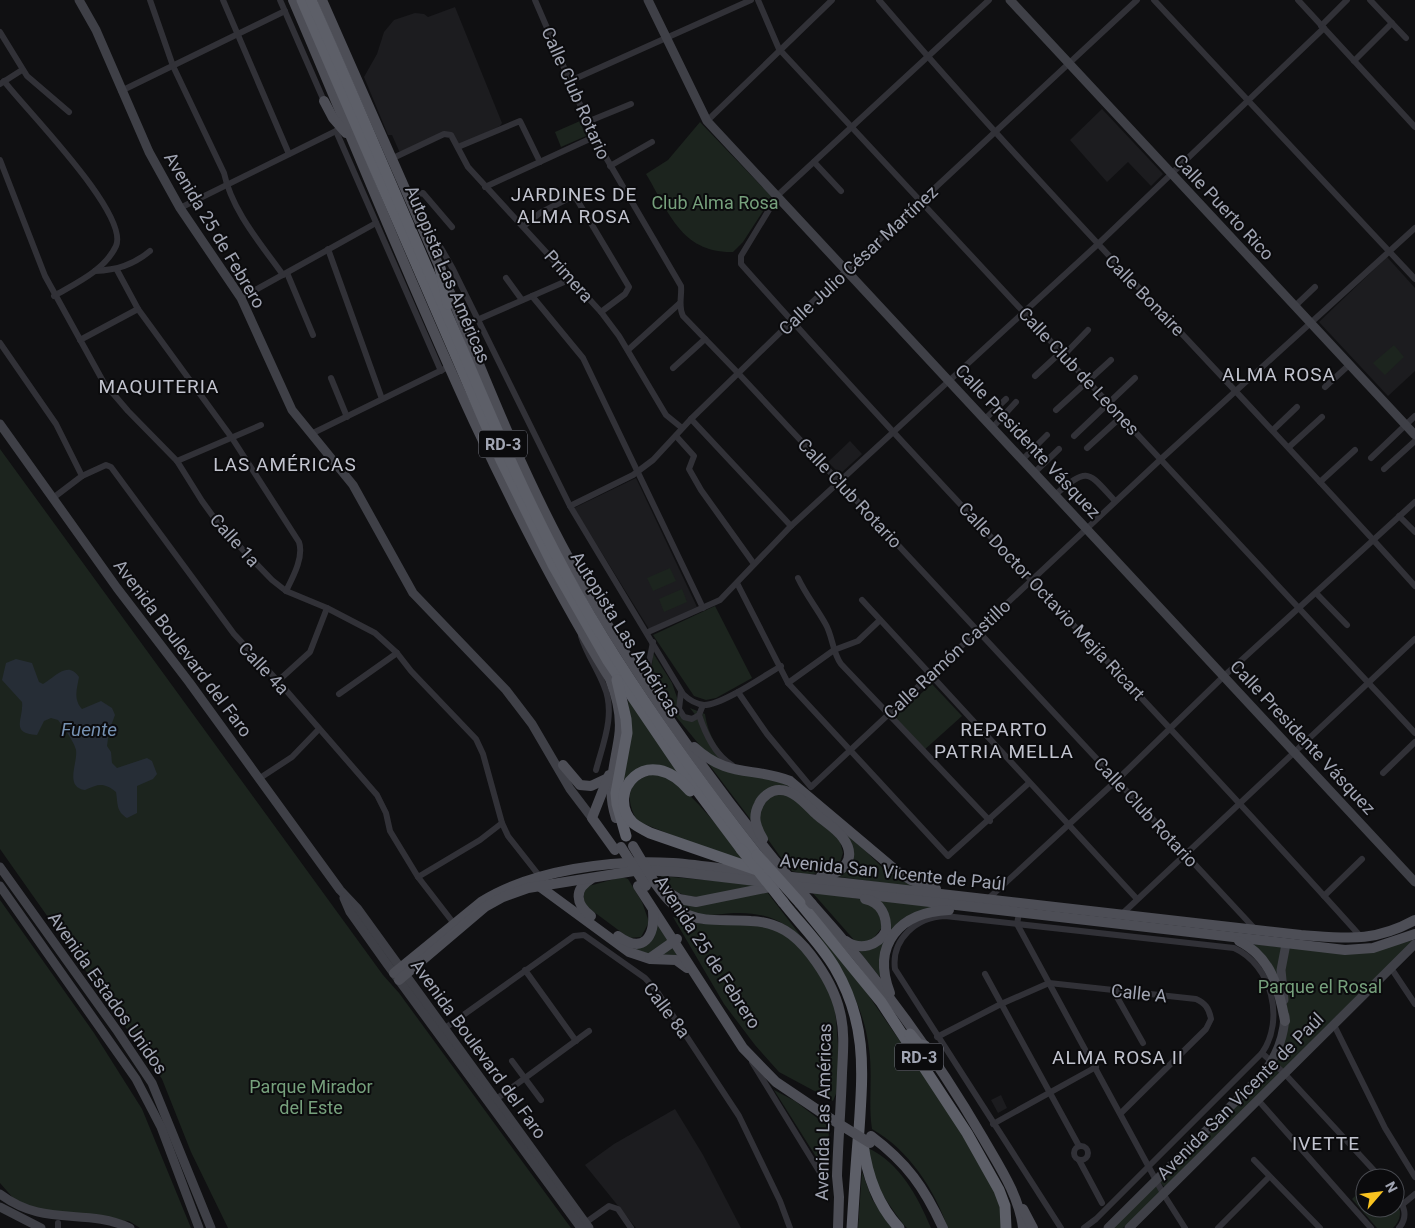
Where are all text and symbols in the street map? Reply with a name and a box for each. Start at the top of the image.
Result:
street label: Calle Club Rotario [537,24,615,162]
street label: Avenida 25 de Febrero [160,148,270,312]
street label: Calle Puerto Rico [1170,150,1278,264]
street label: Calle Julio César Martínez [774,181,942,339]
street label: Autopista Las Américas [401,182,495,366]
district label: JARDINES DE ALMA ROSA [511,183,637,228]
park label: Club Alma Rosa [651,192,779,213]
street label: Primera [540,246,598,306]
street label: Calle Bonaire [1101,250,1189,340]
street label: Calle Club de Leones [1014,303,1144,439]
street label: Calle Presidente Vásquez [951,360,1105,522]
district label: ALMA ROSA [1222,363,1336,386]
district label: MAQUITERIA [99,375,219,398]
road number: RD-3 [479,430,527,458]
street label: Calle Club Rotario [794,434,906,552]
district label: LAS AMÉRICAS [213,453,357,476]
street label: Calle Doctor Octavio Mejía Ricart [955,498,1149,704]
street label: Calle 1a [206,509,264,571]
street label: Autopista Las Américas [567,548,685,720]
street label: Avenida Boulevard del Faro [109,555,257,741]
street label: Calle Ramón Castillo [879,595,1015,723]
street label: Calle 4a [234,637,294,699]
street label: Calle Presidente Vásquez [1226,656,1380,818]
water label: Fuente [61,718,117,741]
district label: REPARTO PATRIA MELLA [934,718,1074,763]
street label: Calle Club Rotario [1090,753,1202,871]
street label: Avenida San Vicente de Paúl [779,850,1007,894]
street label: Avenida 25 de Febrero [651,872,765,1032]
street label: Avenida Estados Unidos [44,908,172,1078]
street label: Avenida Boulevard del Faro [407,955,551,1143]
park label: Parque el Rosal [1258,976,1382,997]
street label: Calle 8a [639,978,695,1042]
street label: Calle A [1110,980,1168,1006]
street label: Avenida San Vicente de Paúl [1152,1008,1328,1184]
street label: Avenida Las Américas [811,1023,835,1201]
road number: RD-3 [895,1044,943,1070]
district label: ALMA ROSA II [1052,1046,1184,1069]
park label: Parque Mirador del Este [249,1076,373,1118]
district label: IVETTE [1292,1132,1360,1155]
north arrow [1355,1168,1405,1218]
text: N [1382,1179,1401,1195]

